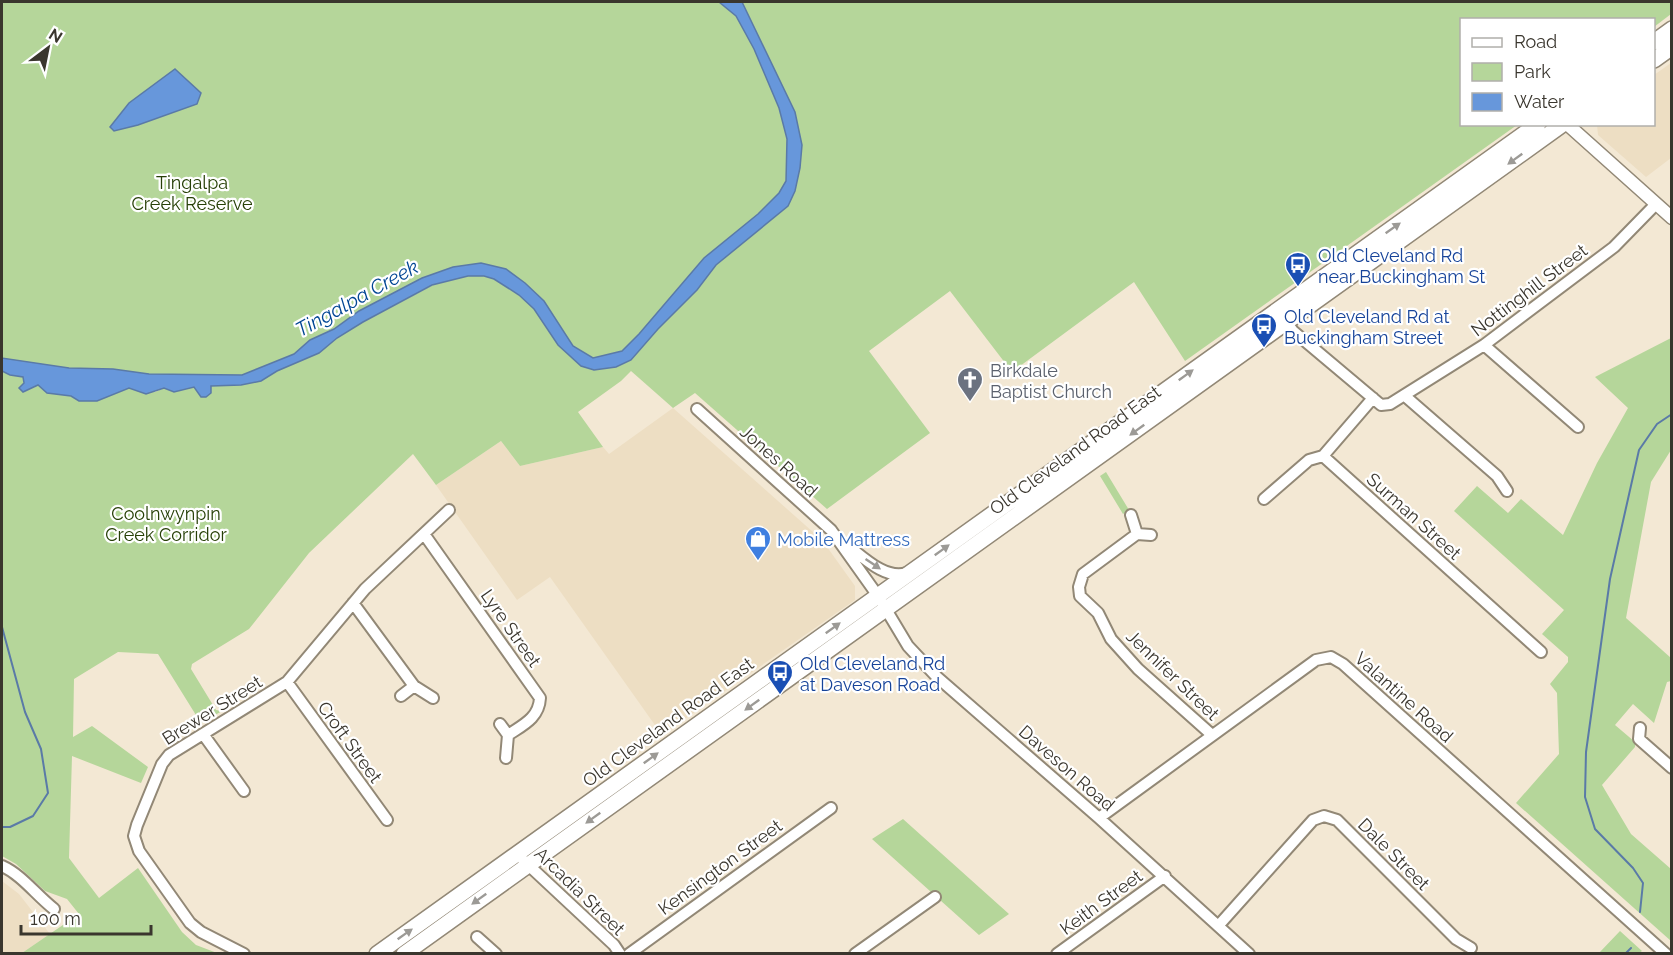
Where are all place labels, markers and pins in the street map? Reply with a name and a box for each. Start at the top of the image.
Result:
place label: Old Cleveland Rd near Buckingham St [1318,245,1485,287]
bus stop icon: Old Cleveland Rd near Buckingham St [1283,250,1313,288]
place label: Old Cleveland Rd at Buckingham Street [1284,306,1450,348]
bus stop icon: Old Cleveland Rd at Buckingham Street [1249,311,1279,349]
place label: Birkdale Baptist Church [990,360,1112,402]
church icon: Birkdale Baptist Church [955,365,985,403]
shop icon: Mobile Mattress [743,524,773,562]
place label: Mobile Mattress [777,529,910,550]
place label: Old Cleveland Rd at Daveson Road [800,653,945,695]
bus stop icon: Old Cleveland Rd at Daveson Road [765,658,795,696]

